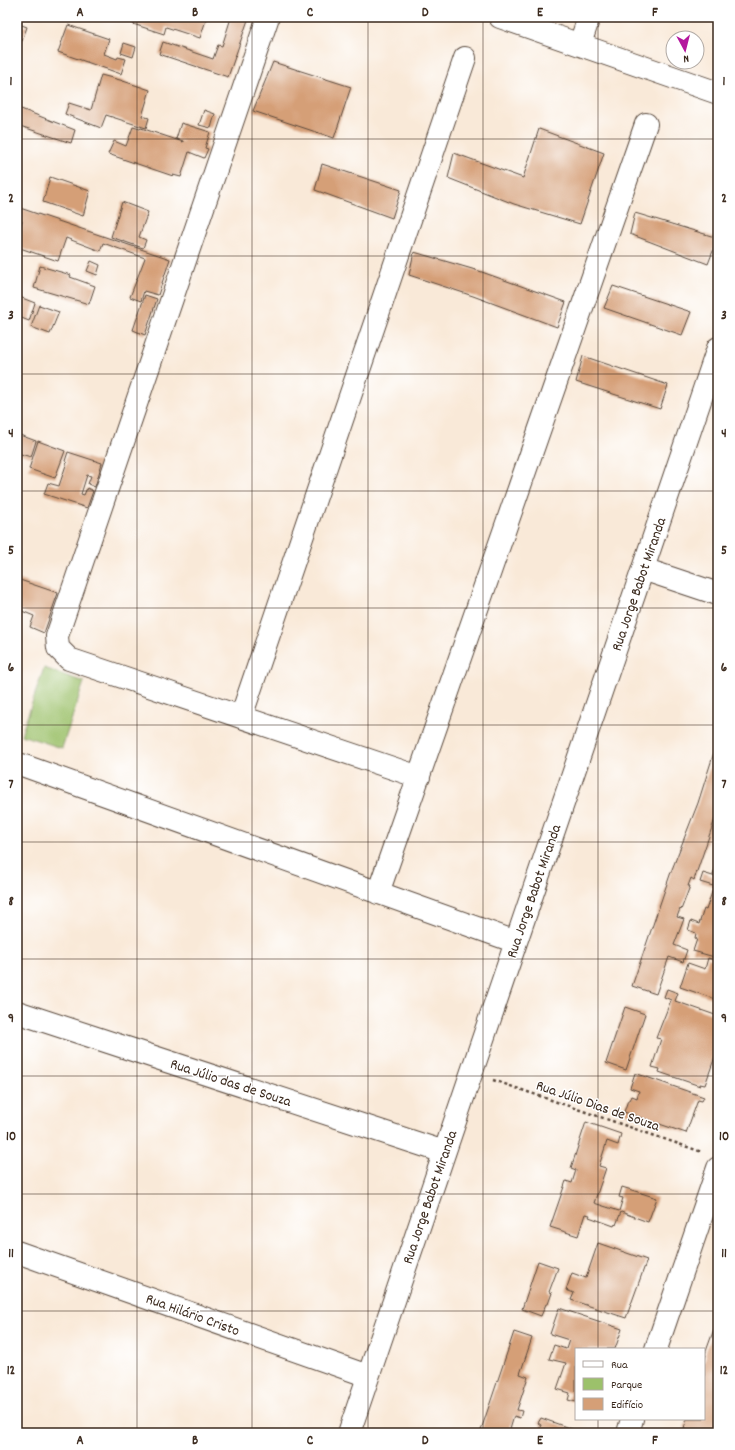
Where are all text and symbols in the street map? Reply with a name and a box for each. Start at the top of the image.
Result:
text: A [76,4,84,23]
text: B [192,4,198,23]
text: C [307,4,314,23]
text: D [422,4,429,23]
text: E [537,4,544,23]
text: F [652,4,658,23]
north arrow [665,30,705,70]
text: N [682,50,690,66]
text: 1 [10,73,13,92]
text: 1 [723,73,726,92]
text: 2 [8,190,14,209]
text: 2 [721,190,727,209]
text: 3 [8,307,14,326]
text: 3 [721,307,727,326]
text: 4 [8,425,14,444]
text: 4 [721,425,727,444]
street label: Rua Jorge Babot Miranda [607,514,673,654]
text: 5 [8,542,14,561]
text: 5 [721,542,727,561]
text: 6 [8,659,15,678]
text: 6 [721,659,728,678]
text: 7 [9,776,14,795]
text: 7 [722,776,727,795]
street label: Rua Jorge Babot Miranda [502,821,568,961]
text: 8 [8,893,14,912]
text: 8 [721,893,727,912]
text: 9 [8,1010,14,1029]
text: 9 [721,1010,727,1029]
street label: Rua Júlio das de Souza [167,1054,295,1114]
street label: Rua Júlio Dias de Souza [533,1075,663,1139]
street label: Rua Jorge Babot Miranda [398,1127,464,1267]
text: 10 [6,1128,16,1147]
text: 10 [719,1128,729,1147]
text: 11 [8,1245,14,1264]
text: 11 [721,1245,727,1264]
street label: Rua Hilário Cristo [142,1289,243,1343]
legend [575,1348,705,1420]
text: Rua [611,1357,628,1374]
text: 12 [7,1362,16,1381]
text: 12 [720,1362,729,1381]
text: Parque [611,1377,642,1394]
text: Edifício [611,1397,643,1414]
text: A [76,1432,84,1450]
text: B [192,1432,198,1450]
text: C [307,1432,314,1450]
text: D [422,1432,429,1450]
text: E [537,1432,544,1450]
text: F [652,1432,658,1450]

